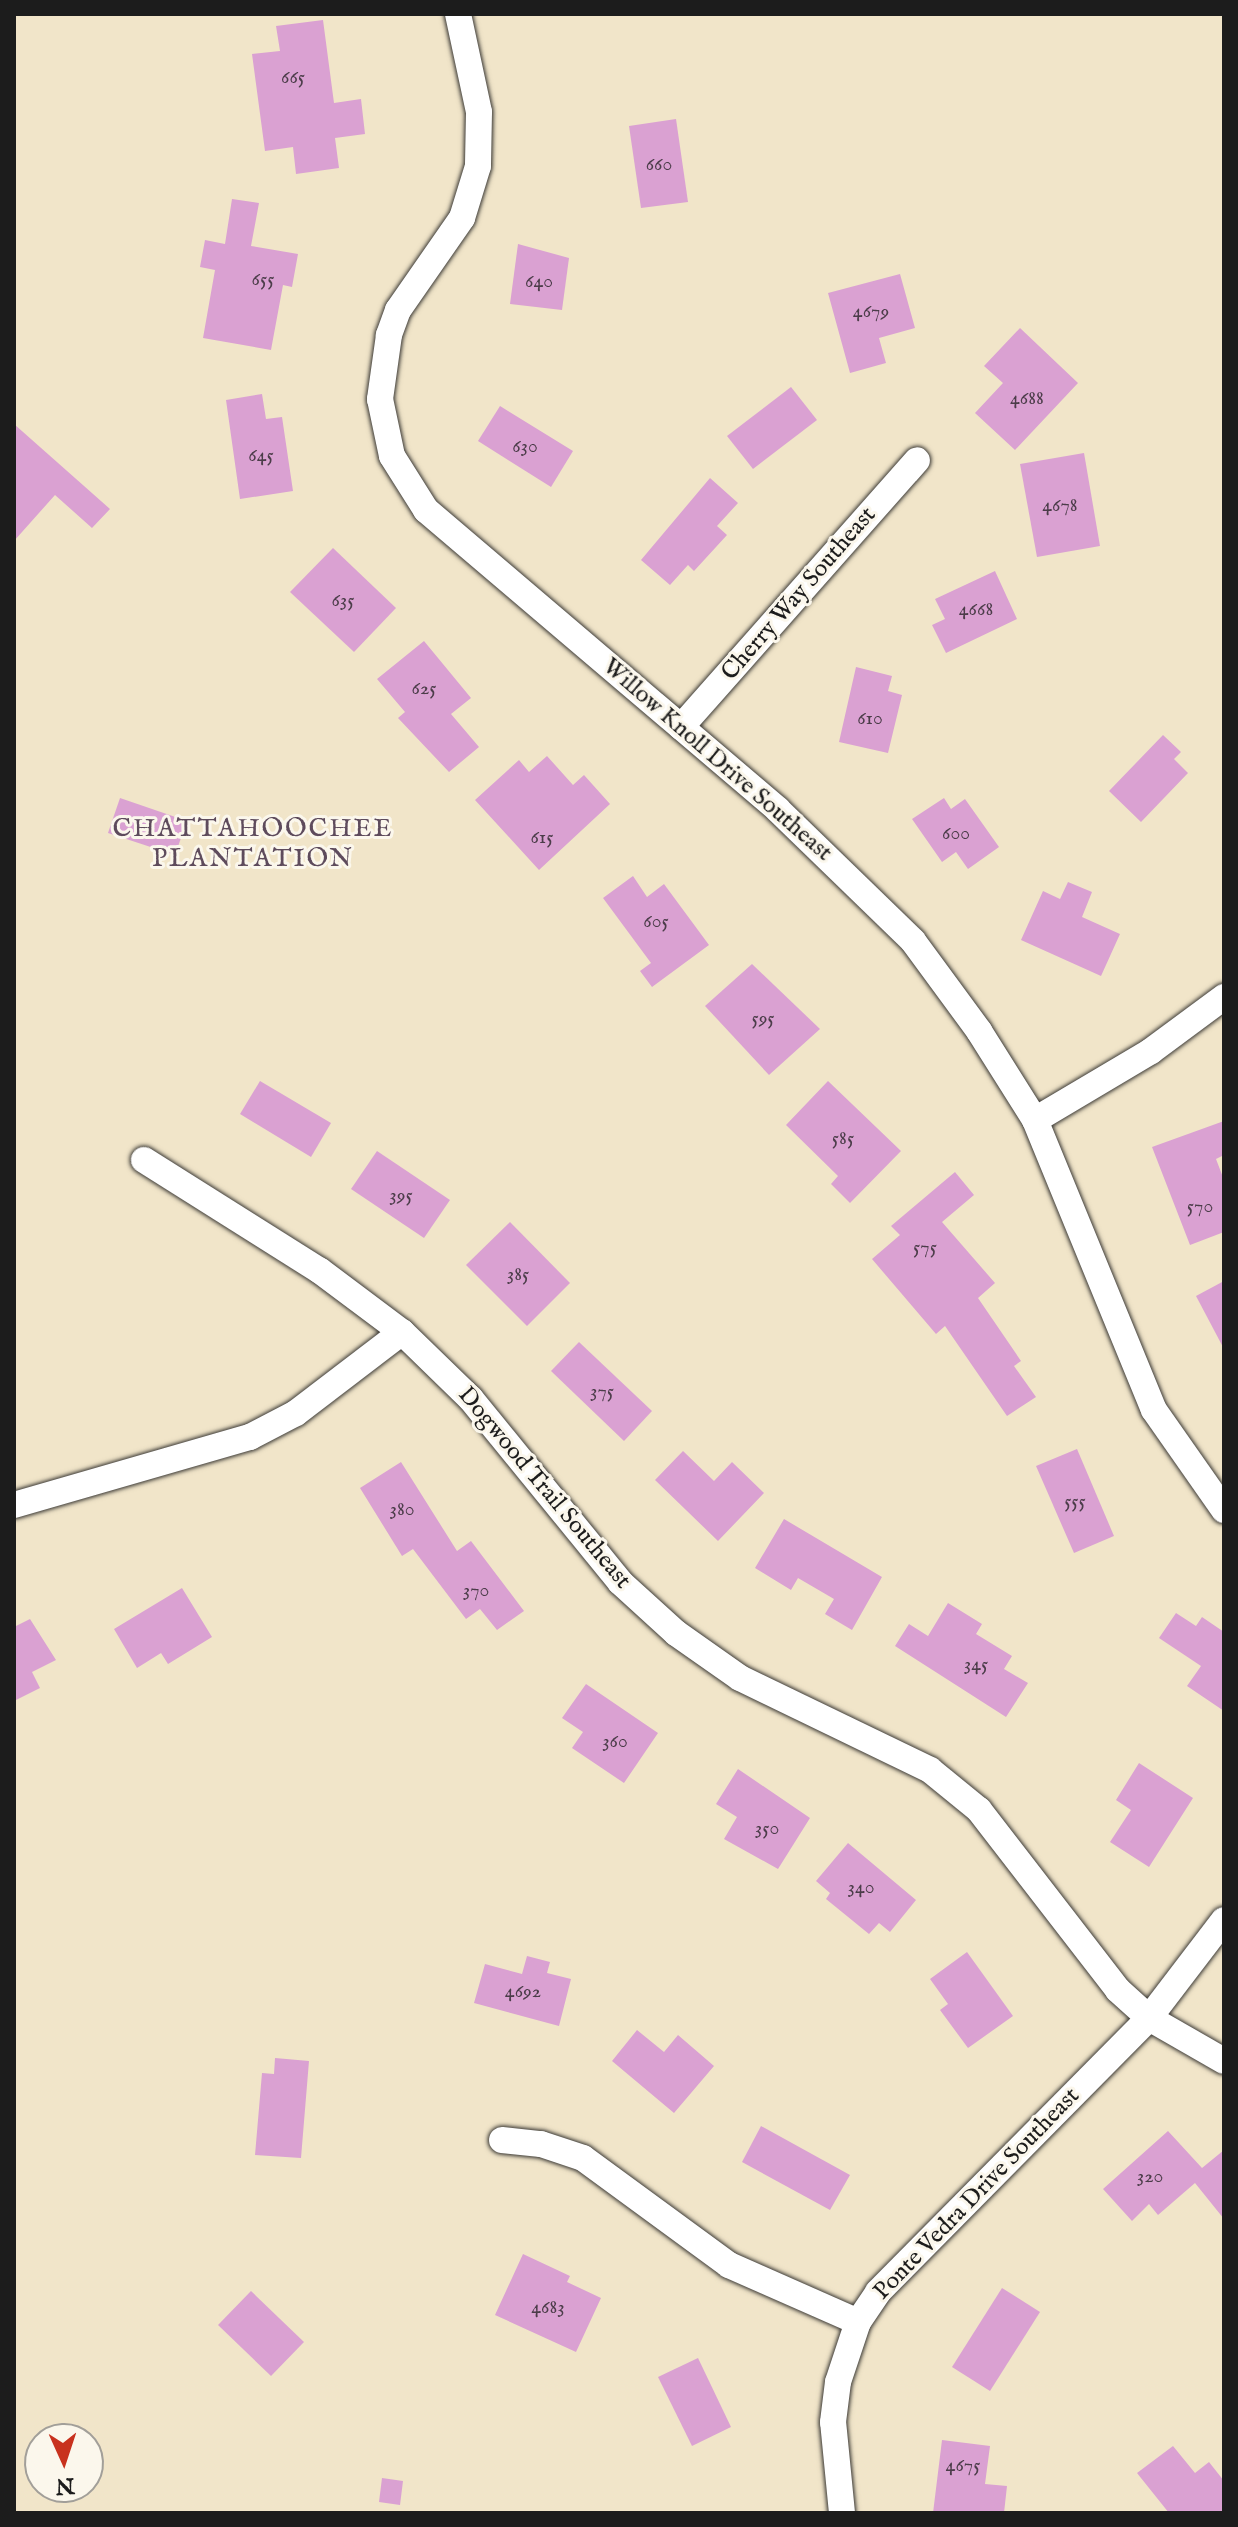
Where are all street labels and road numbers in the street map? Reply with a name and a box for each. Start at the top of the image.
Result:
street label: Cherry Way Southeast [716,501,882,687]
street label: Willow Knoll Drive Southeast [596,652,838,868]
street label: Dogwood Trail Southeast [451,1381,637,1595]
street label: Ponte Vedra Drive Southeast [868,2082,1086,2306]

